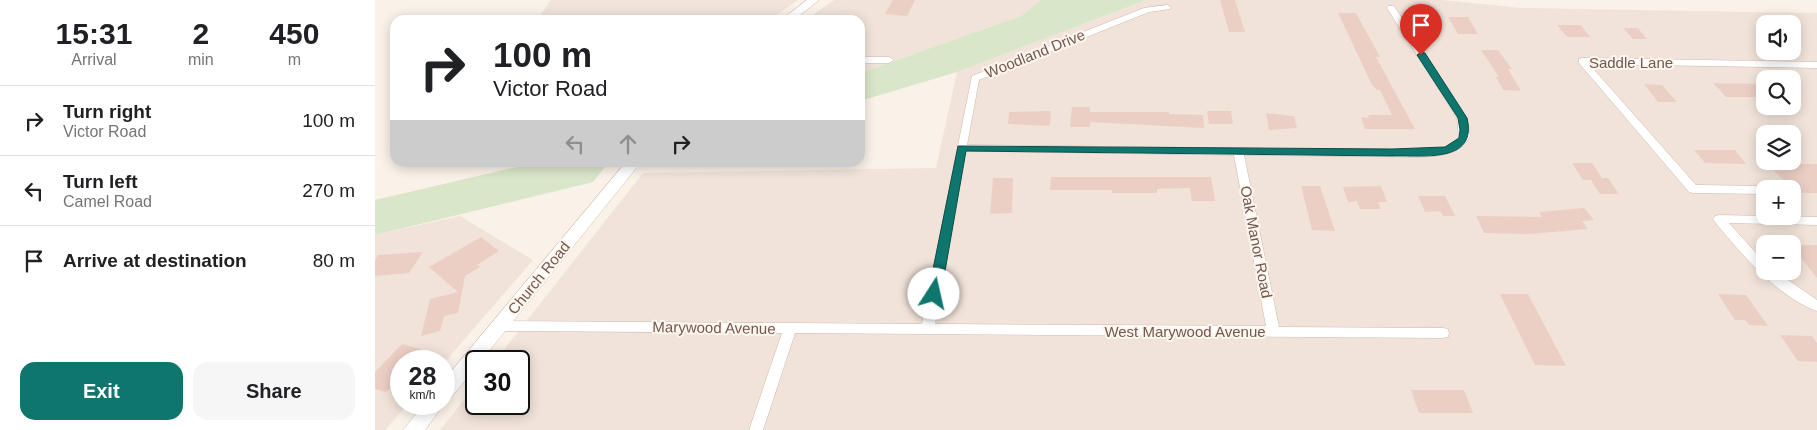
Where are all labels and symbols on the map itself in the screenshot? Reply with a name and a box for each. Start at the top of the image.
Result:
pin [1400,4,1442,55]
street label: Woodland Drive [982,26,1087,81]
street label: Saddle Lane [1589,54,1673,71]
street label: Oak Manor Road [1237,184,1276,300]
street label: Church Road [504,238,573,317]
position arrow [907,267,959,319]
street label: Marywood Avenue [652,318,776,337]
street label: West Marywood Avenue [1104,323,1266,340]
speed limit sign: 30 [465,350,530,415]

